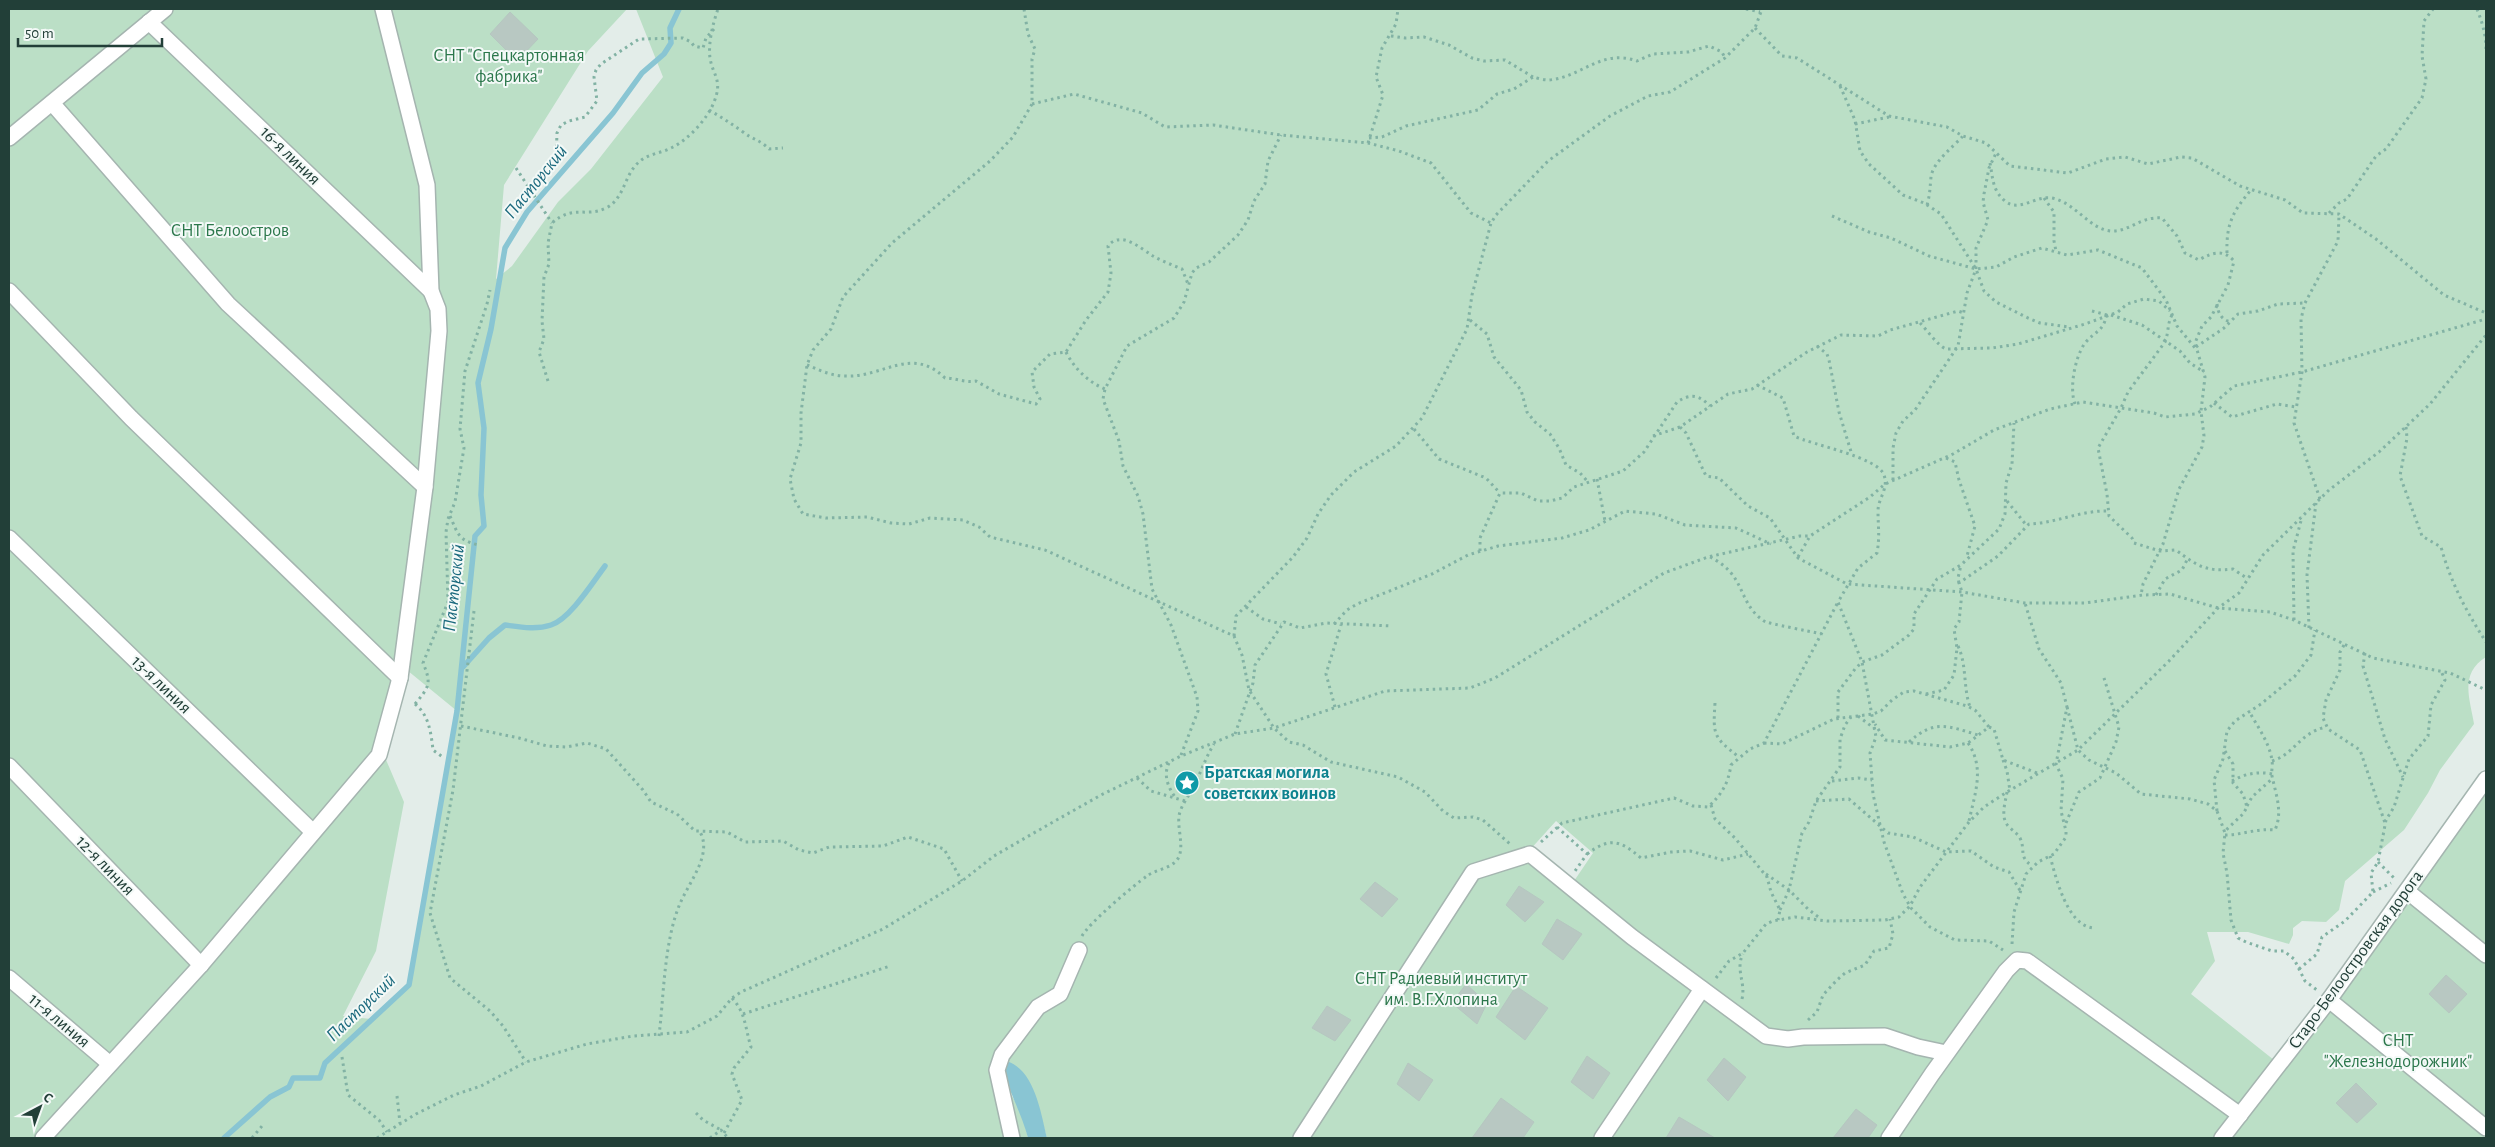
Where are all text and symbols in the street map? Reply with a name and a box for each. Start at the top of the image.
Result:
scale bar [18,15,161,47]
text: 50 m [25,26,54,41]
park label: СНТ "Спецкартонная фабрика" [433,47,585,86]
street label: 16-я линия [256,123,324,189]
water label: Пасторский [501,142,571,222]
park label: СНТ Белоостров [171,222,289,240]
water label: Пасторский [440,543,468,633]
street label: 13-я линия [128,652,194,718]
place label: Братская могила советских воинов [1204,764,1336,803]
place icon: Братская могила советских воинов [1174,770,1200,796]
street label: 12-я линия [72,832,138,900]
street label: Старо-Белоостровская дорога [2285,867,2427,1053]
park label: СНТ Радиевый институт им. В.Г.Хлопина [1355,970,1528,1009]
water label: Пасторский [323,971,399,1045]
street label: 11-я линия [25,990,93,1052]
park label: СНТ "Железнодорожник" [2324,1032,2472,1071]
north arrow [15,1082,65,1132]
text: С [40,1090,56,1106]

